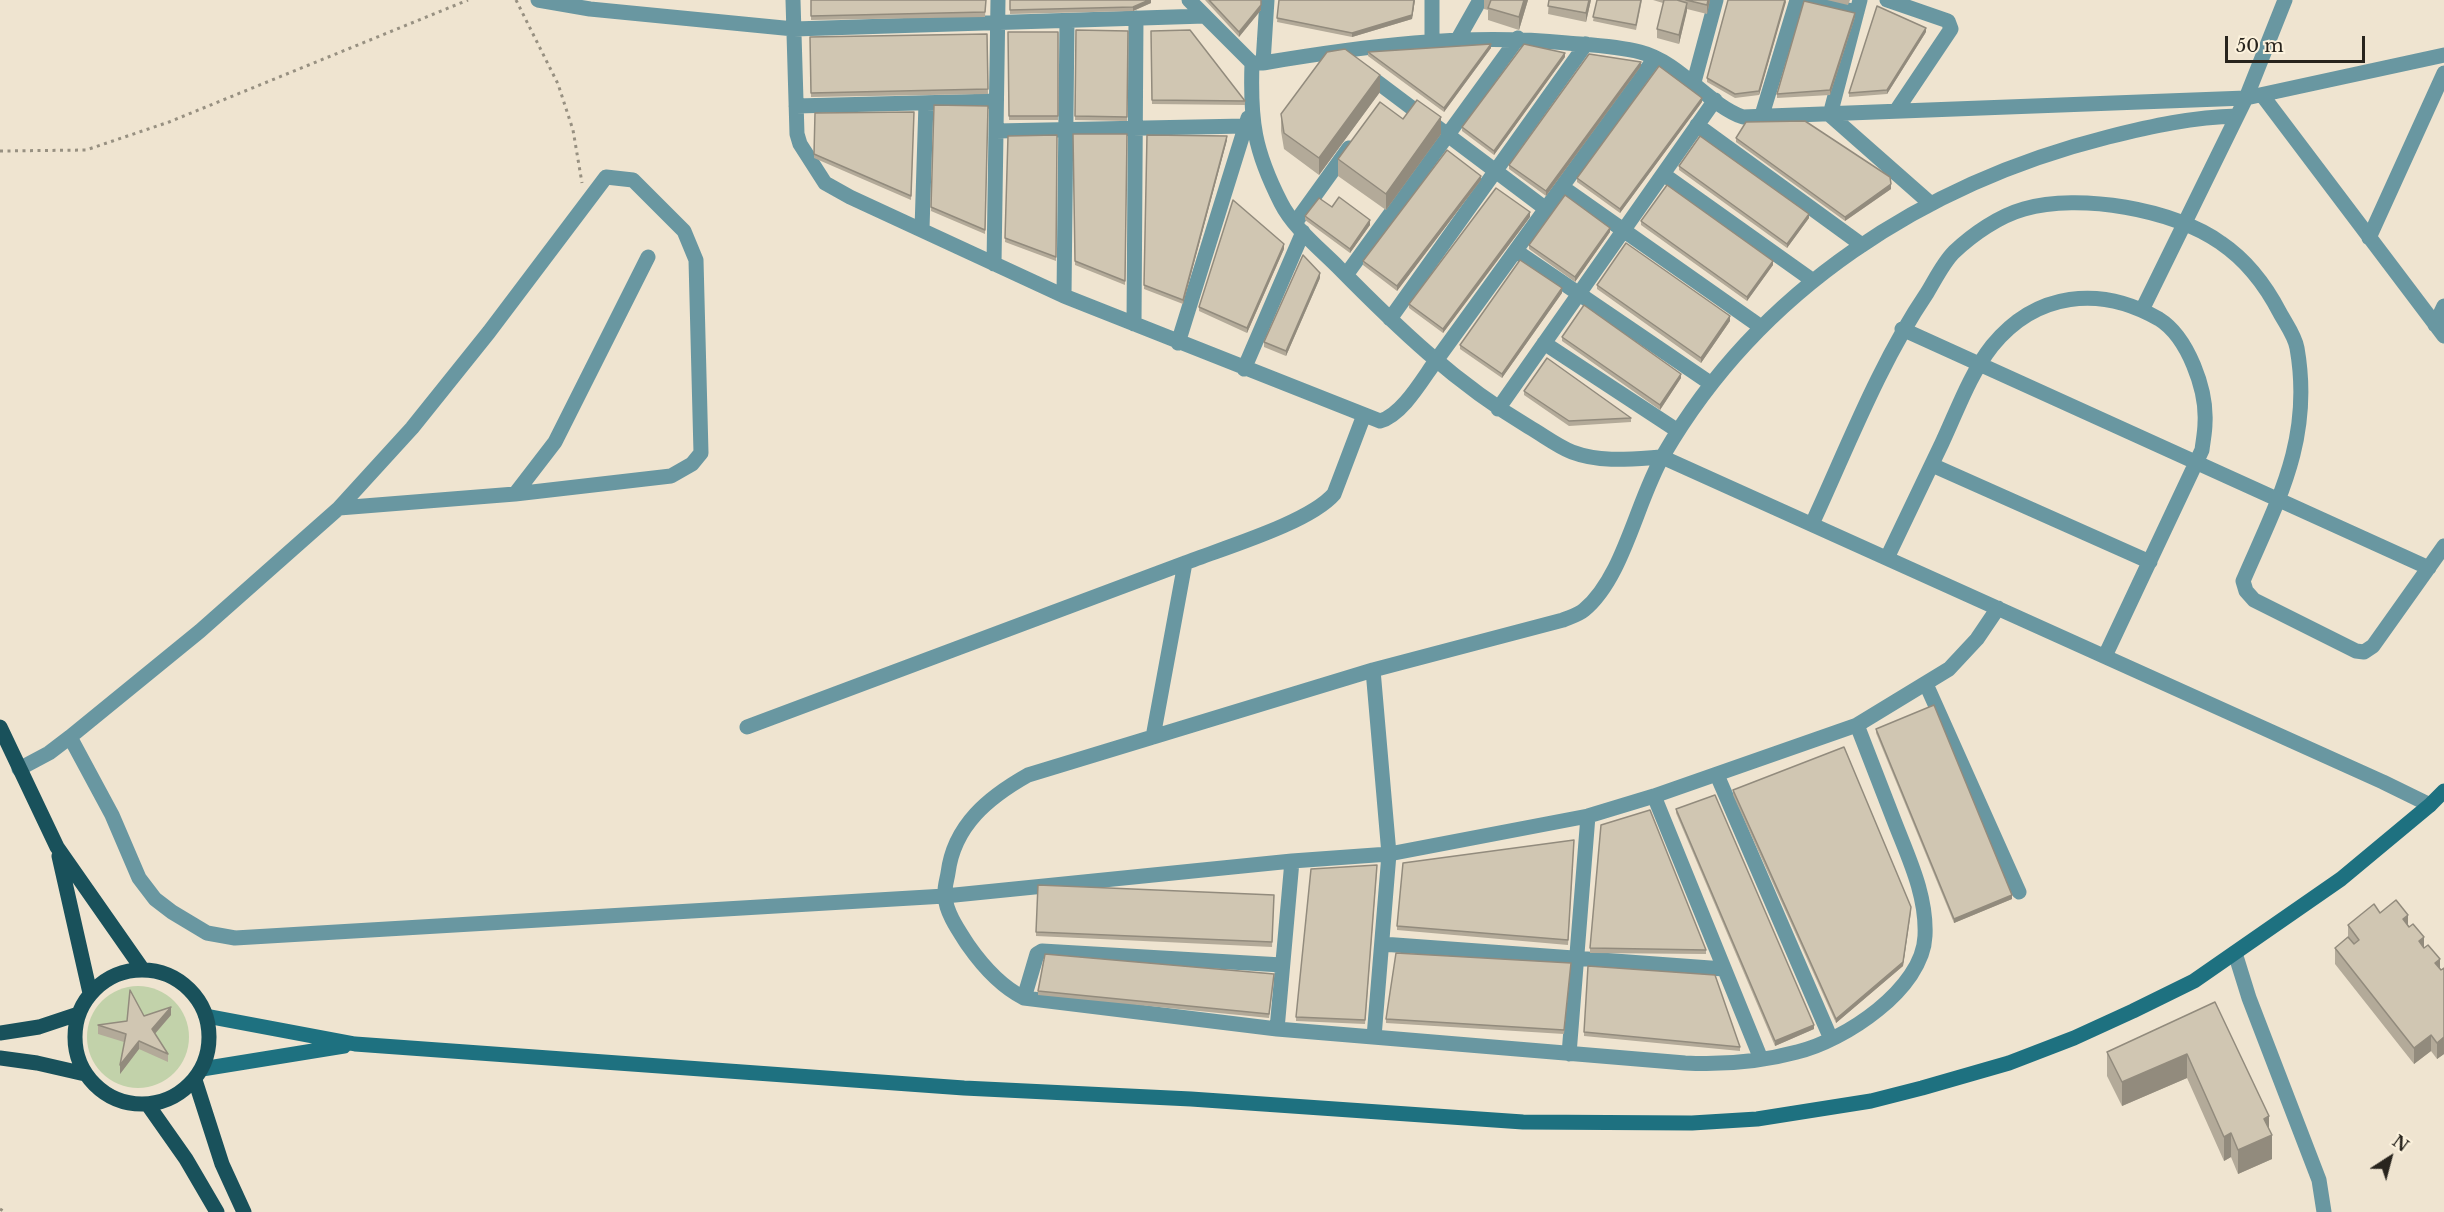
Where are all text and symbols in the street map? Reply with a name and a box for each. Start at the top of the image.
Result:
scale bar [2228,24,2368,62]
text: 50 m [2236,35,2284,57]
north arrow [2360,1128,2420,1188]
text: N [2389,1131,2413,1156]

